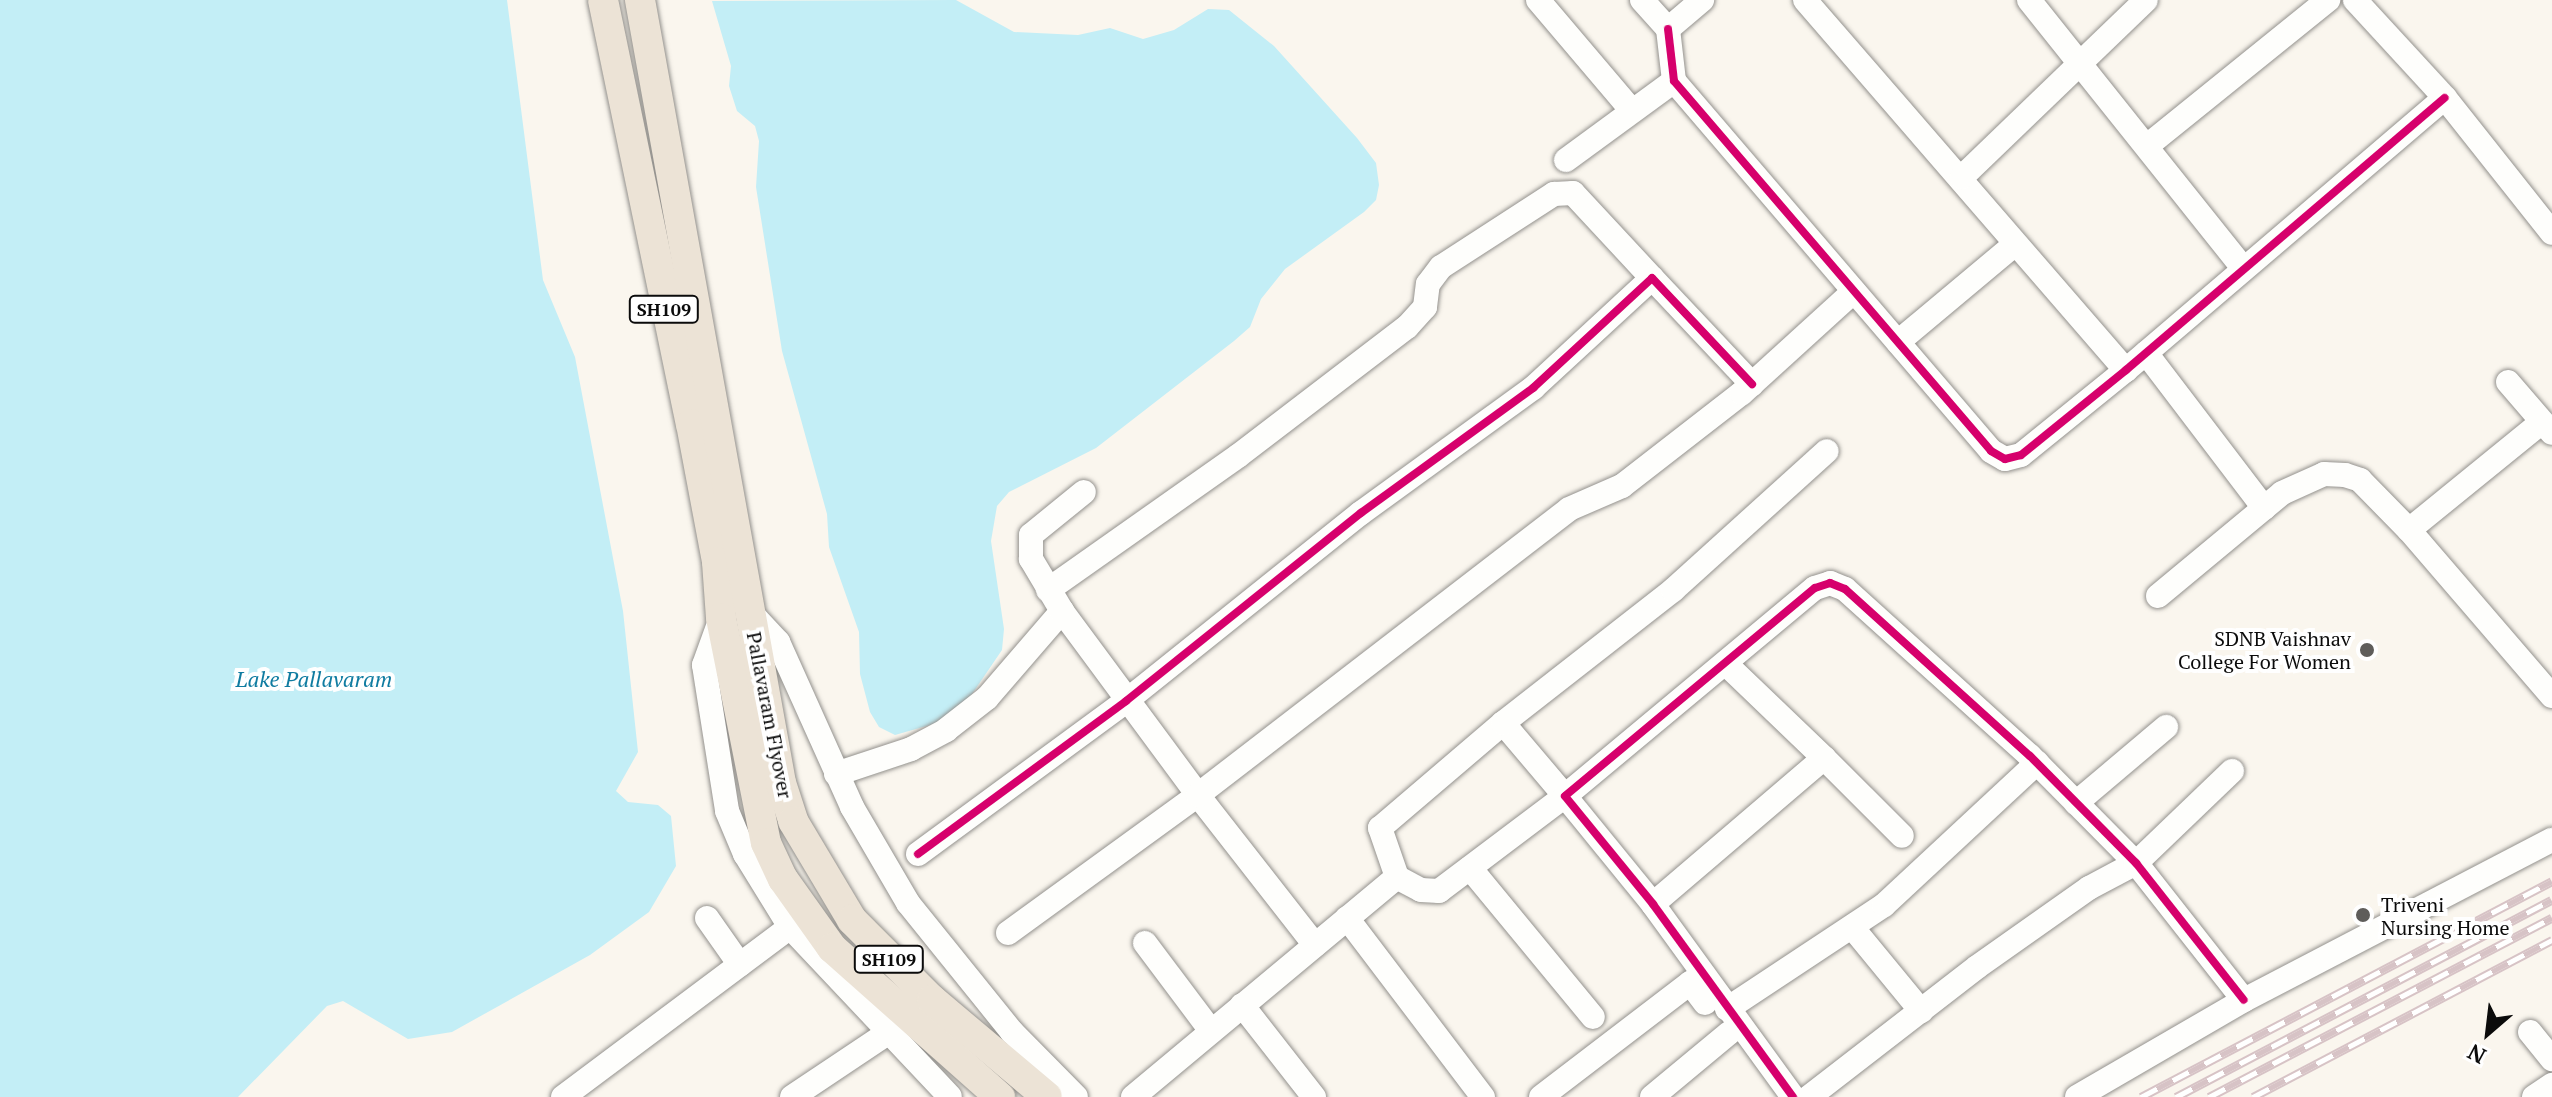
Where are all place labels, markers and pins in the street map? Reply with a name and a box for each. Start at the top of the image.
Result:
place label: SDNB Vaishnav College For Women [2178,626,2351,673]
marker: SDNB Vaishnav College For Women [2358,641,2376,659]
place label: Triveni Nursing Home [2381,892,2510,939]
marker: Triveni Nursing Home [2352,904,2374,926]

